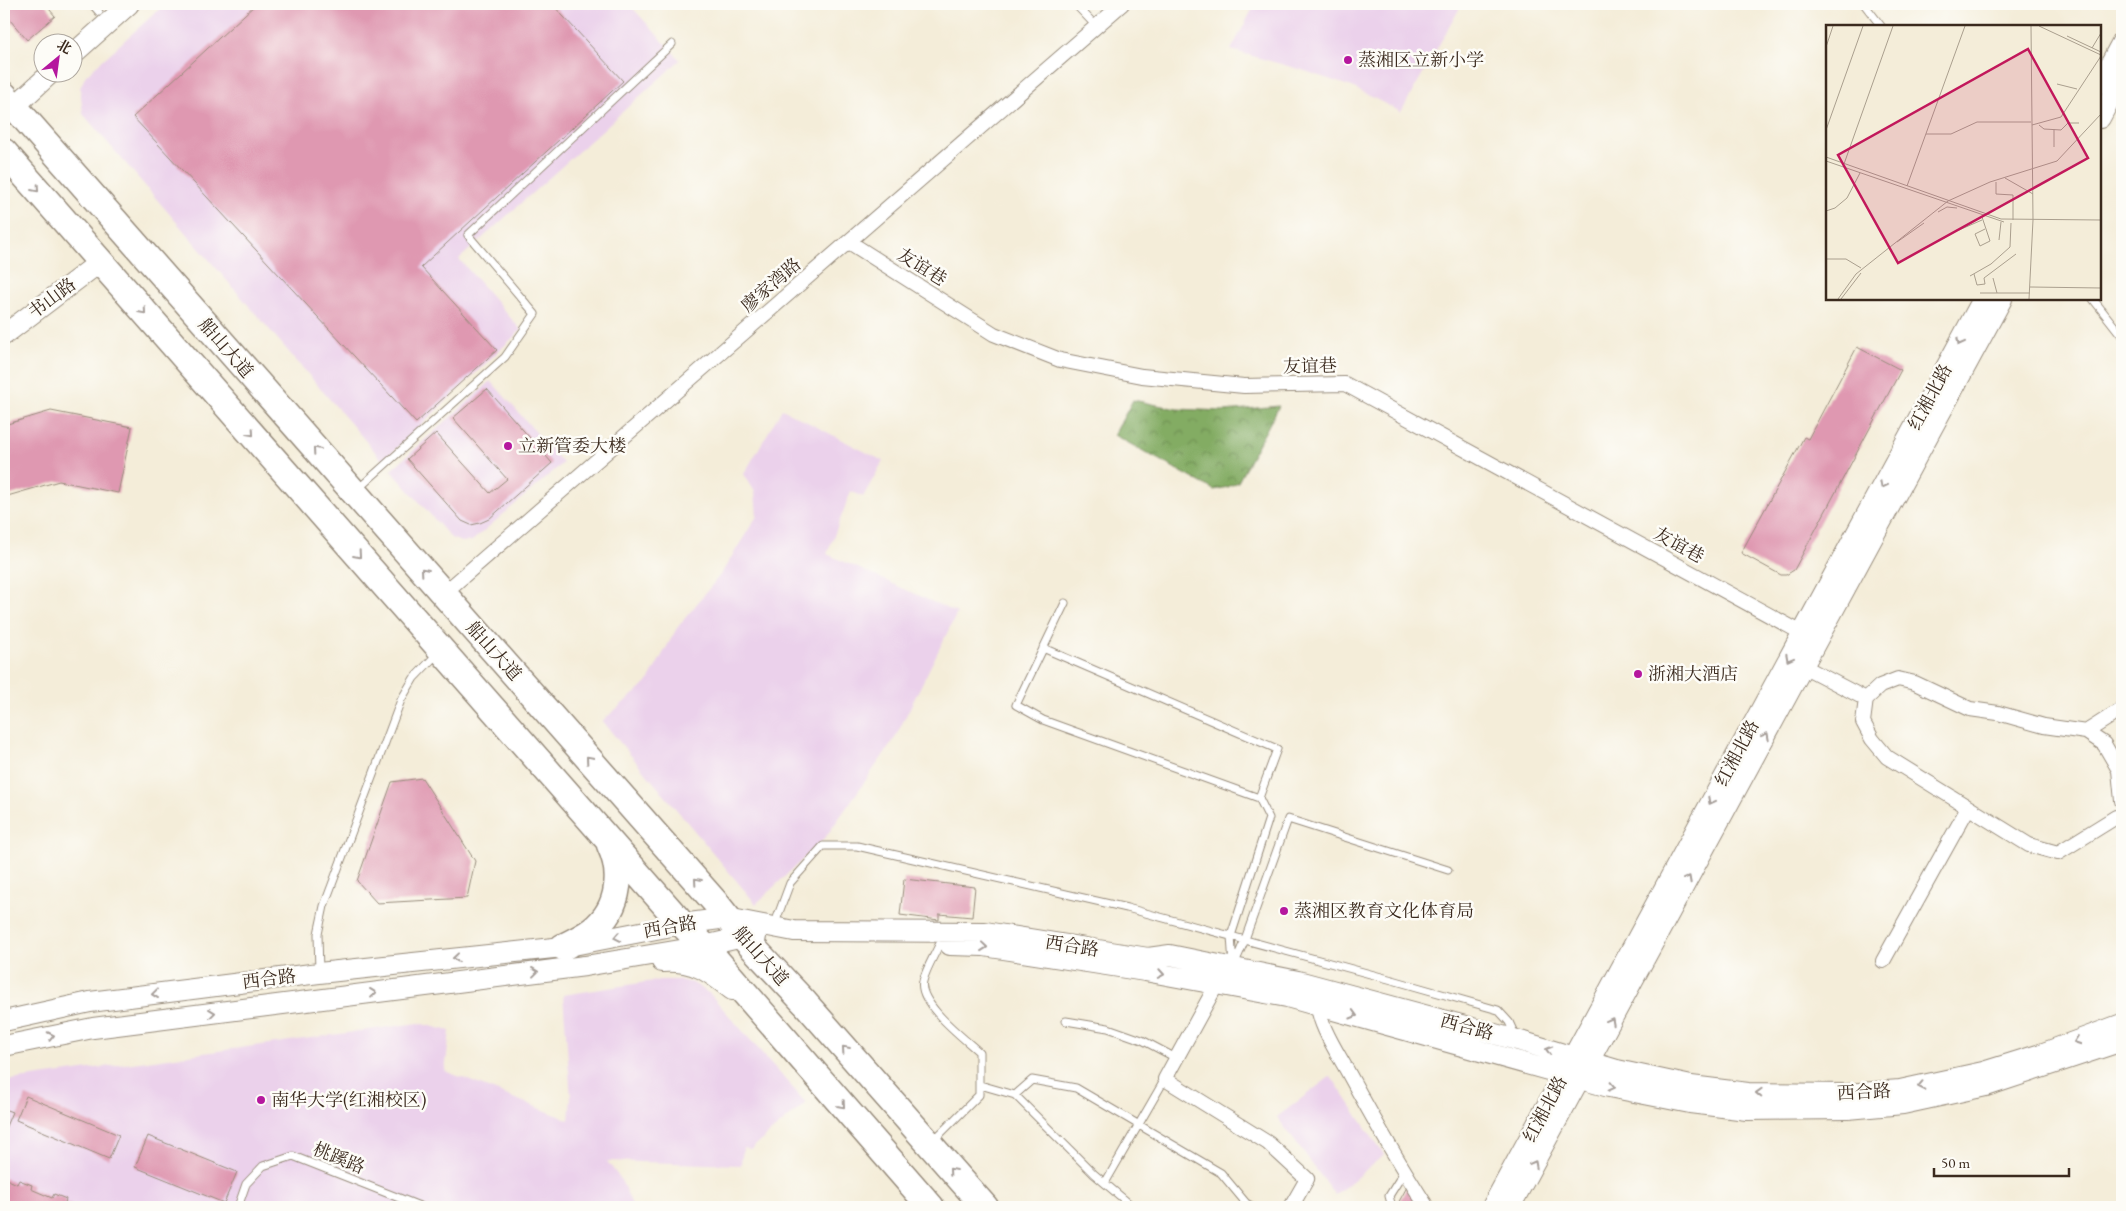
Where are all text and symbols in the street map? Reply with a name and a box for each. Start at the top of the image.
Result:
inset map [1826,25,2101,300]
north arrow [32,32,82,82]
text: 北 [54,35,75,58]
place label: 蒸湘区立新小学 [1358,48,1484,71]
marker: 蒸湘区立新小学 [1342,54,1354,66]
one-way arrow [30,183,39,192]
street label: 友谊巷 [893,243,951,291]
street label: 廖家湾路 [736,252,805,317]
street label: 书山路 [23,272,80,323]
one-way arrow [137,305,146,314]
street label: 船山大道 [194,313,259,382]
one-way arrow [1956,336,1966,345]
street label: 友谊巷 [1283,354,1337,377]
street label: 红湘北路 [1903,360,1957,434]
one-way arrow [245,427,254,436]
place label: 立新管委大楼 [518,434,626,457]
marker: 立新管委大楼 [502,440,514,452]
one-way arrow [313,446,322,455]
one-way arrow [1879,479,1889,488]
street label: 友谊巷 [1650,521,1708,568]
one-way arrow [352,549,361,558]
one-way arrow [420,568,429,577]
street label: 船山大道 [462,616,527,685]
one-way arrow [1785,653,1795,662]
place label: 浙湘大酒店 [1648,662,1738,685]
marker: 浙湘大酒店 [1632,668,1644,680]
street label: 红湘北路 [1710,716,1764,790]
one-way arrow [1759,732,1769,741]
one-way arrow [586,755,595,764]
one-way arrow [1708,796,1718,805]
one-way arrow [1682,875,1692,884]
one-way arrow [693,877,702,886]
place label: 蒸湘区教育文化体育局 [1294,899,1474,922]
marker: 蒸湘区教育文化体育局 [1278,905,1290,917]
street label: 西合路 [641,910,698,943]
street label: 船山大道 [729,921,794,990]
street label: 西合路 [1044,930,1101,961]
one-way arrow [612,931,621,941]
one-way arrow [980,941,988,952]
one-way arrow [452,952,460,963]
street label: 西合路 [241,964,297,993]
one-way arrow [531,967,539,978]
one-way arrow [1157,968,1166,978]
one-way arrow [151,988,159,999]
one-way arrow [369,988,378,998]
one-way arrow [208,1008,216,1019]
street label: 西合路 [1438,1008,1496,1045]
one-way arrow [1350,1010,1358,1020]
one-way arrow [1605,1018,1615,1027]
one-way arrow [47,1032,56,1042]
one-way arrow [2073,1035,2081,1045]
one-way arrow [842,1045,851,1054]
one-way arrow [1545,1045,1553,1055]
street label: 红湘北路 [1518,1072,1572,1146]
street label: 西合路 [1836,1079,1892,1104]
one-way arrow [1916,1080,1925,1091]
one-way arrow [1608,1081,1617,1092]
place label: 南华大学(红湘校区) [271,1088,426,1111]
one-way arrow [1754,1088,1762,1099]
marker: 南华大学(红湘校区) [255,1094,267,1106]
one-way arrow [836,1100,845,1109]
street label: 桃蹊路 [310,1137,369,1178]
scale bar [1934,1146,2068,1178]
text: 50 m [1941,1153,1970,1172]
one-way arrow [1527,1161,1537,1170]
one-way arrow [949,1167,958,1176]

